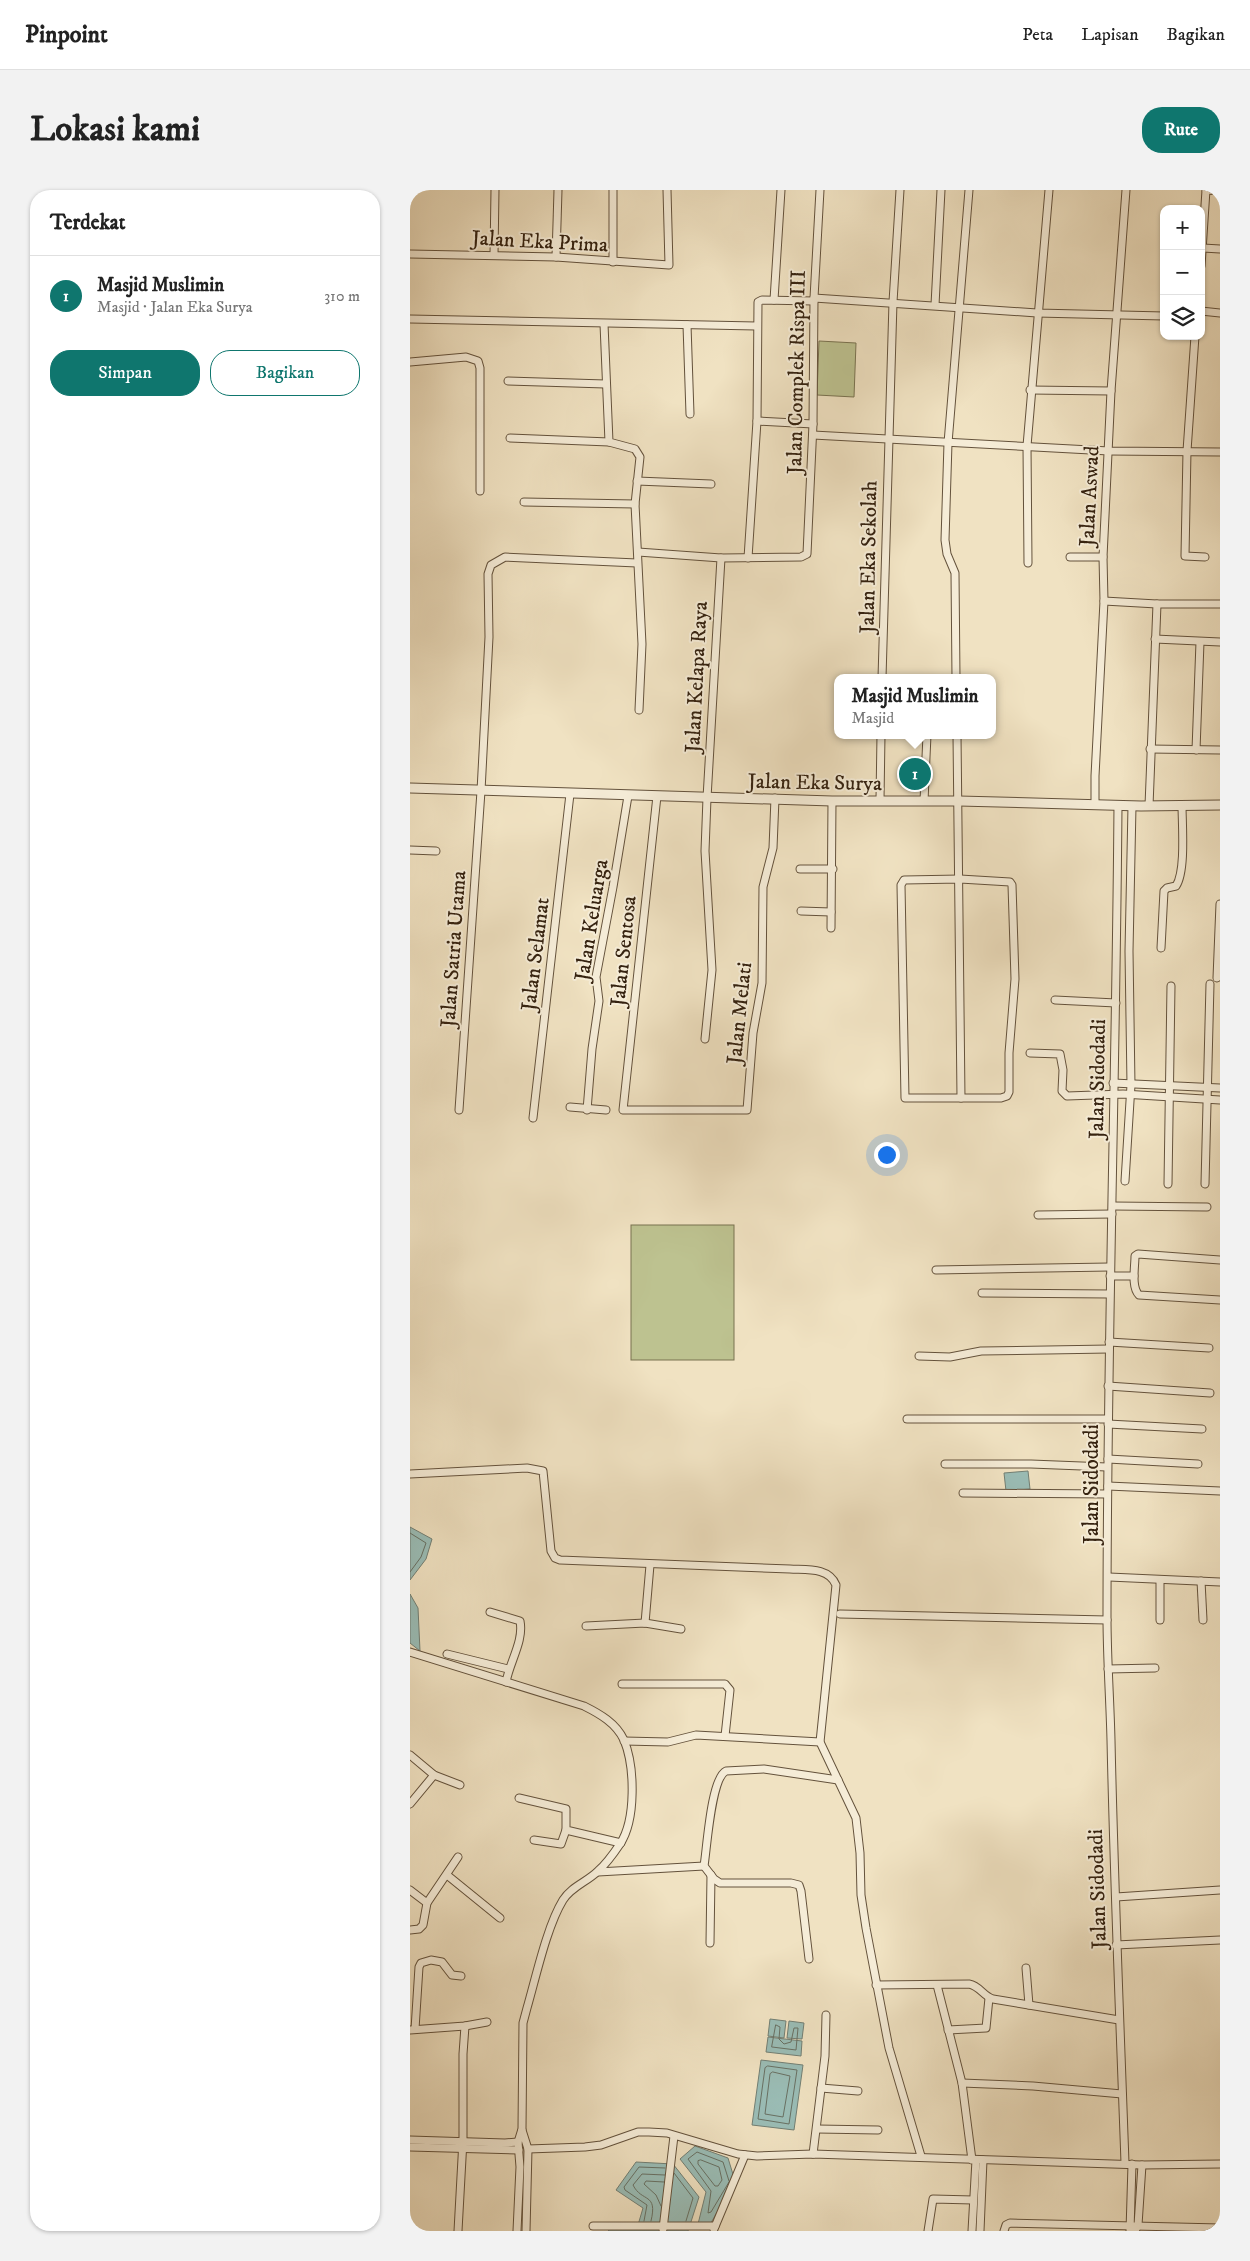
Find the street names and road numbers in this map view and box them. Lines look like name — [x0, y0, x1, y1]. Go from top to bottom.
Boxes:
street label: Jalan Eka Prima — [469, 225, 609, 259]
street label: Jalan Complek Rispa III — [782, 270, 812, 476]
street label: Jalan Aswad — [1074, 445, 1106, 549]
street label: Jalan Eka Sekolah — [855, 481, 883, 636]
street label: Jalan Kelapa Raya — [680, 601, 714, 755]
street label: Jalan Eka Surya — [746, 769, 882, 797]
street label: Jalan Keluarga — [569, 857, 614, 985]
street label: Jalan Satria Utama — [435, 870, 472, 1030]
street label: Jalan Sentosa — [605, 894, 643, 1010]
street label: Jalan Selamat — [516, 896, 556, 1014]
street label: Jalan Melati — [721, 961, 758, 1067]
street label: Jalan Sidodadi — [1084, 1019, 1112, 1141]
street label: Jalan Sidodadi — [1079, 1424, 1105, 1546]
street label: Jalan Sidodadi — [1083, 1829, 1113, 1951]

